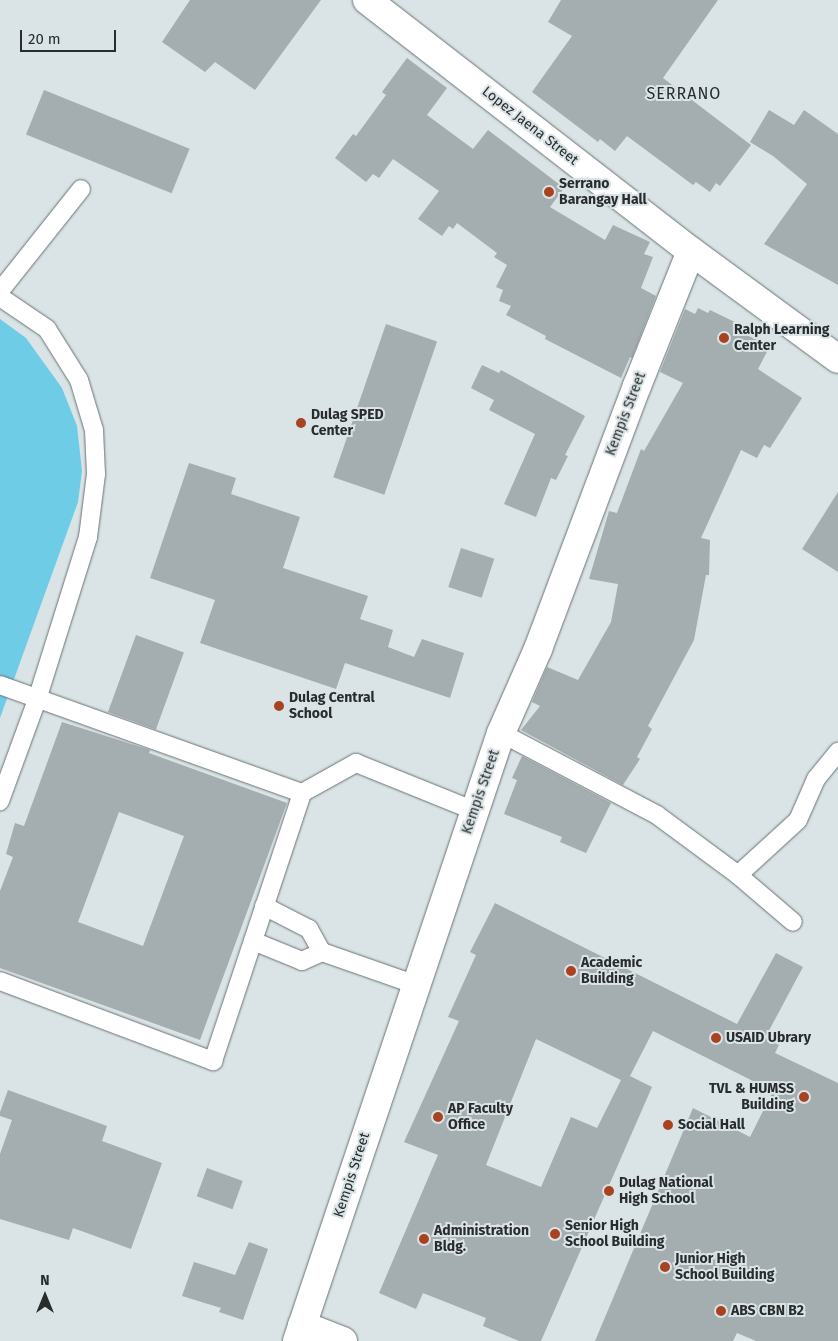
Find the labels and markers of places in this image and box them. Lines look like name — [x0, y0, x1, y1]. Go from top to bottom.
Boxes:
place label: Serrano Barangay Hall — [559, 176, 647, 208]
marker: Serrano Barangay Hall — [543, 186, 555, 198]
place label: Ralph Learning Center — [734, 322, 829, 354]
marker: Ralph Learning Center — [718, 332, 730, 344]
place label: Dulag SPED Center — [311, 407, 384, 440]
marker: Dulag SPED Center — [295, 417, 307, 429]
place label: Dulag Central School — [289, 690, 375, 722]
marker: Dulag Central School — [273, 700, 285, 712]
place label: Academic Building — [581, 955, 642, 988]
marker: Academic Building — [565, 965, 577, 977]
place label: USAID Ubrary — [726, 1030, 811, 1046]
marker: USAID Ubrary — [710, 1032, 722, 1044]
place label: TVL & HUMSS Building — [709, 1081, 794, 1114]
marker: TVL & HUMSS Building — [798, 1091, 810, 1103]
place label: AP Faculty Office — [448, 1101, 513, 1134]
marker: AP Faculty Office — [432, 1111, 444, 1123]
place label: Social Hall — [678, 1117, 745, 1133]
marker: Social Hall — [662, 1119, 674, 1131]
place label: Dulag National High School — [619, 1175, 713, 1208]
marker: Dulag National High School — [603, 1185, 615, 1197]
place label: Senior High School Building — [565, 1218, 664, 1250]
place label: Administration Bldg. — [434, 1223, 529, 1256]
marker: Senior High School Building — [549, 1228, 561, 1240]
marker: Administration Bldg. — [418, 1233, 430, 1245]
place label: Junior High School Building — [675, 1251, 774, 1284]
marker: Junior High School Building — [659, 1261, 671, 1273]
place label: ABS CBN B2 — [731, 1303, 804, 1319]
marker: ABS CBN B2 — [715, 1305, 727, 1317]

